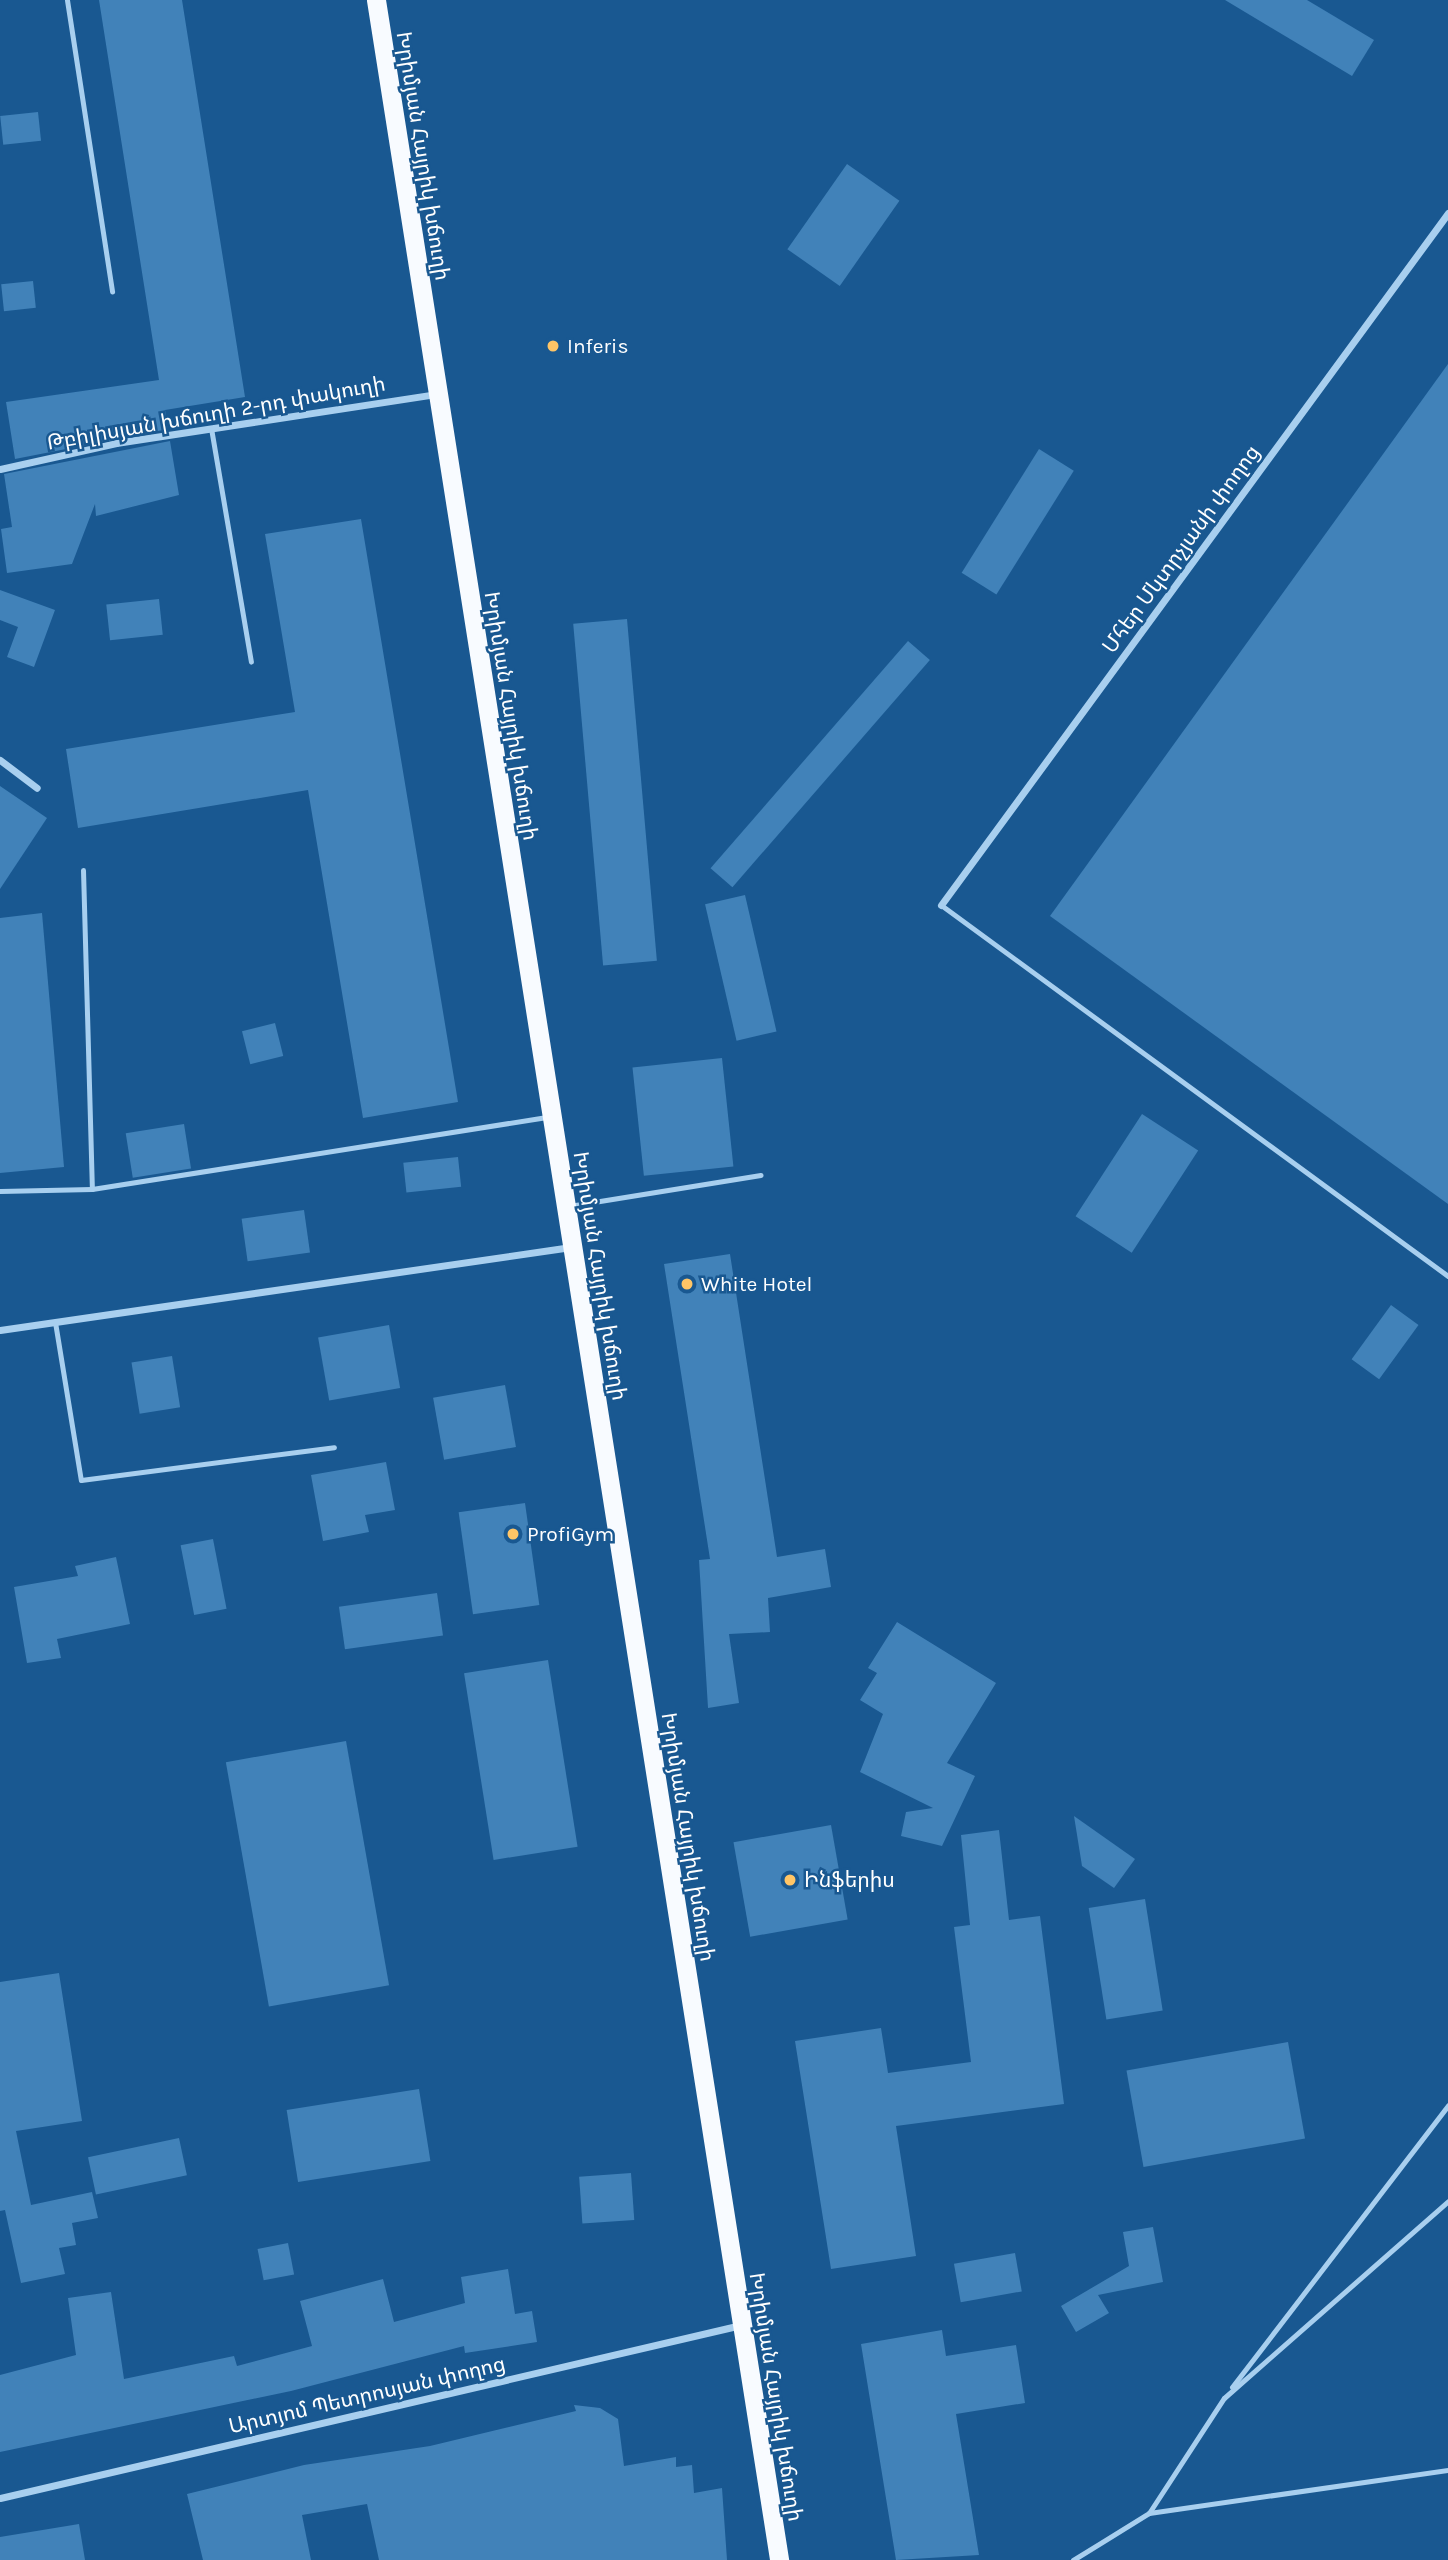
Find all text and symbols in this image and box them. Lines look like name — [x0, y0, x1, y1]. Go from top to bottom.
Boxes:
street label: Խրիմյան Հայրիկ խճուղի — [391, 30, 455, 282]
place label: Inferis — [567, 333, 628, 359]
marker: Inferis — [545, 338, 561, 354]
street label: Թբիլիսյան խճուղի 2-րդ փակուղի — [45, 371, 387, 455]
street label: Մհեր Մկտրչյանի փողոց — [1097, 440, 1265, 658]
street label: Խրիմյան Հայրիկ խճուղի — [479, 590, 543, 842]
street label: Խրիմյան Հայրիկ խճուղի — [568, 1150, 632, 1402]
place label: White Hotel — [701, 1271, 812, 1297]
marker: White Hotel — [679, 1276, 695, 1292]
place label: ProfiGym — [527, 1521, 614, 1547]
marker: ProfiGym — [505, 1526, 521, 1542]
street label: Խրիմյան Հայրիկ խճուղի — [656, 1711, 720, 1963]
place label: Ինֆերիս — [804, 1867, 895, 1893]
marker: Ինֆերիս — [782, 1872, 798, 1888]
street label: Խրիմյան Հայրիկ խճուղի — [744, 2271, 808, 2523]
street label: Արտյոմ Պետրոսյան փողոց — [226, 2351, 508, 2439]

